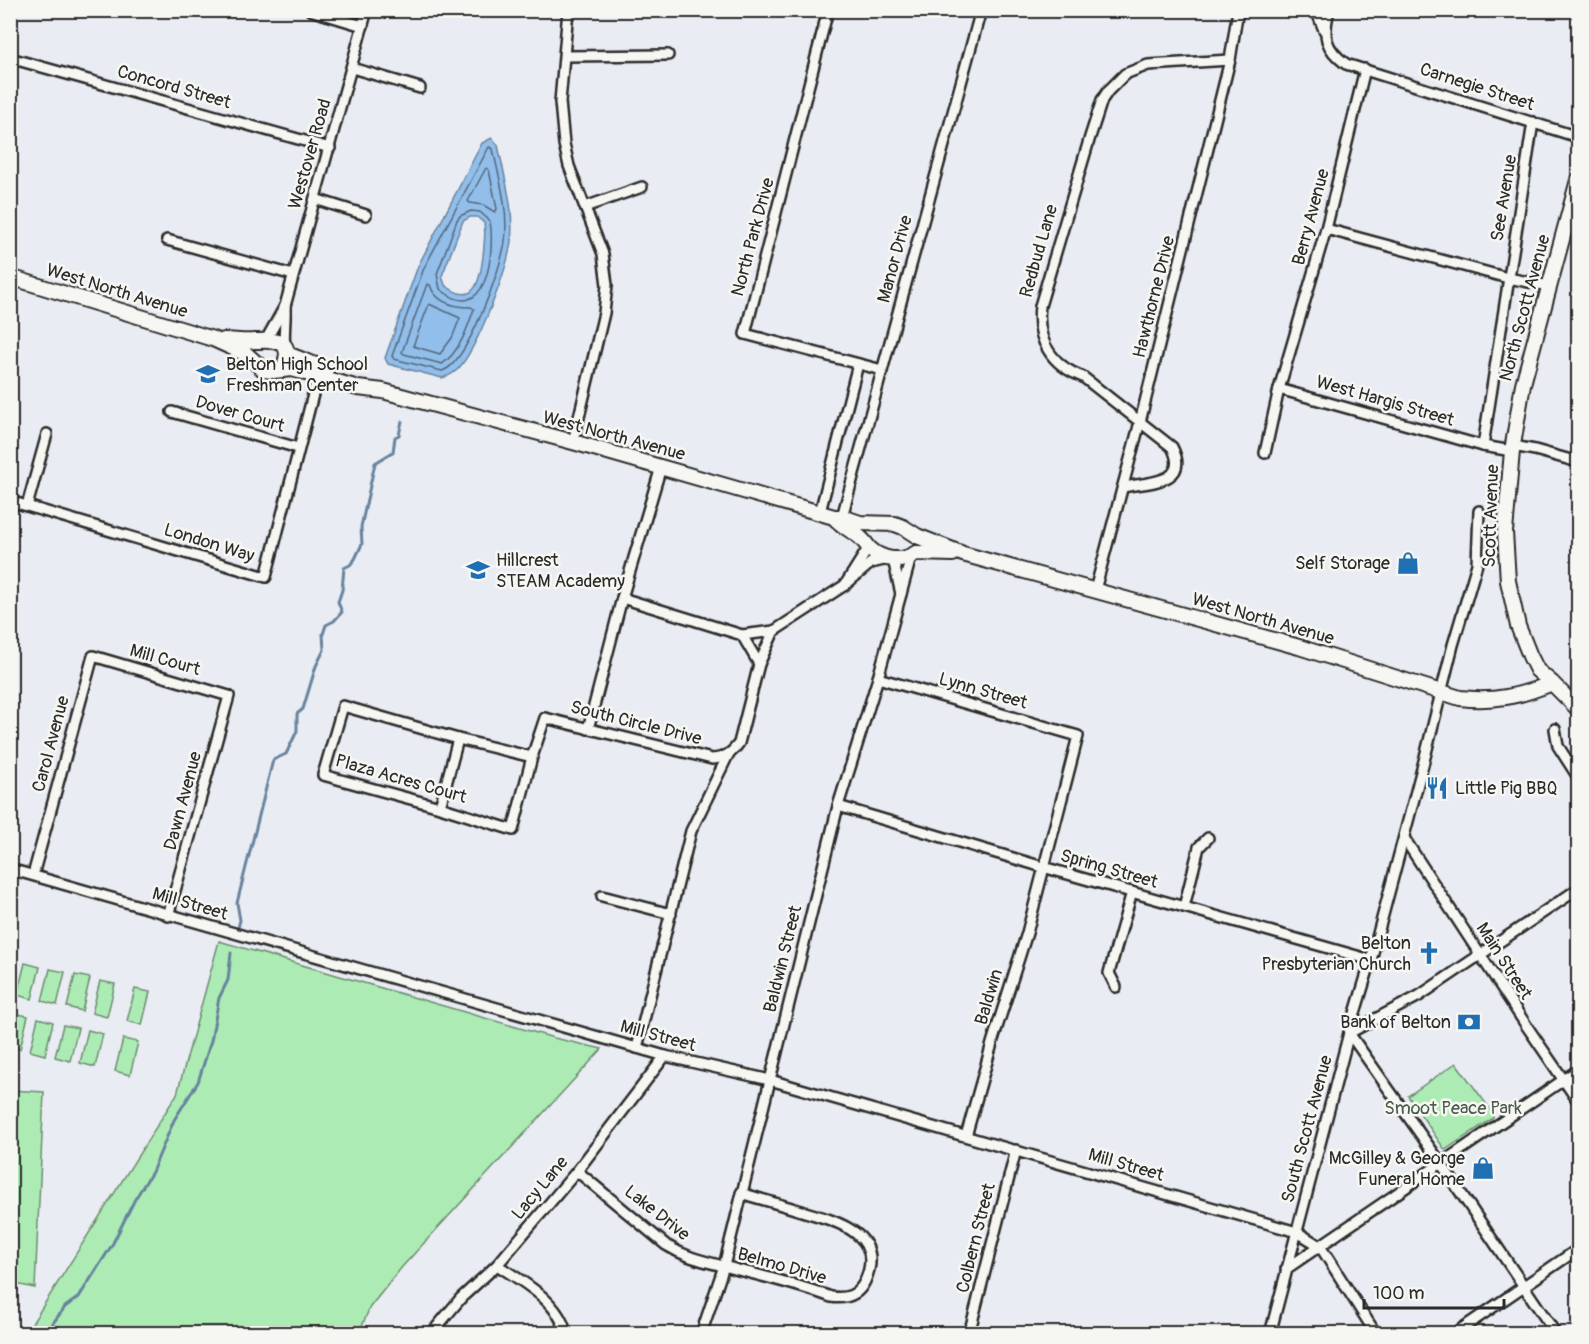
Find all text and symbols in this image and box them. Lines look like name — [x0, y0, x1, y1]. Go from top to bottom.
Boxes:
street label: Carnegie Street — [1417, 58, 1538, 117]
street label: Concord Street — [114, 60, 234, 114]
street label: Westover Road — [283, 96, 337, 212]
street label: See Avenue — [1486, 153, 1522, 243]
street label: Berry Avenue — [1287, 166, 1335, 268]
street label: North Park Drive — [726, 175, 780, 299]
street label: Redbud Lane — [1015, 202, 1063, 300]
street label: Manor Drive — [872, 213, 918, 305]
street label: North Scott Avenue — [1494, 232, 1556, 384]
street label: Hawthorne Drive — [1128, 233, 1180, 360]
street label: West North Avenue — [44, 259, 191, 323]
place label: Belton High School Freshman Center — [226, 353, 368, 397]
school or university icon: Belton High School Freshman Center — [195, 361, 221, 387]
street label: West Hargis Street — [1313, 370, 1457, 432]
street label: Dover Court — [193, 390, 288, 438]
street label: West North Avenue — [540, 406, 688, 466]
street label: Scott Avenue — [1478, 464, 1504, 568]
street label: London Way — [161, 518, 257, 568]
place label: Hillcrest STEAM Academy — [496, 549, 625, 593]
shop icon: Self Storage — [1395, 550, 1421, 576]
place label: Self Storage — [1295, 552, 1390, 575]
school or university icon: Hillcrest STEAM Academy — [465, 557, 491, 583]
street label: West North Avenue — [1189, 588, 1337, 650]
street label: Mill Court — [127, 639, 204, 681]
street label: Lynn Street — [936, 667, 1031, 715]
street label: Carol Avenue — [27, 693, 75, 795]
street label: South Circle Drive — [568, 696, 704, 750]
street label: Dawn Avenue — [159, 749, 207, 853]
street label: Plaza Acres Court — [333, 749, 470, 809]
restaurant icon: Little Pig BBQ — [1424, 775, 1450, 801]
place label: Little Pig BBQ — [1455, 777, 1557, 800]
street label: Spring Street — [1058, 844, 1161, 894]
street label: Mill Street — [150, 882, 231, 926]
street label: Baldwin Street — [759, 902, 808, 1015]
street label: Main Street — [1471, 918, 1538, 1004]
place label: Belton Presbyterian Church — [1262, 932, 1411, 976]
church icon: Belton Presbyterian Church — [1416, 940, 1442, 966]
street label: Baldwin — [970, 966, 1008, 1028]
bank icon: Bank of Belton — [1456, 1009, 1482, 1035]
place label: Bank of Belton — [1340, 1011, 1451, 1034]
street label: Mill Street — [618, 1015, 699, 1057]
street label: South Scott Avenue — [1276, 1053, 1338, 1205]
park label: Smoot Peace Park — [1384, 1097, 1522, 1120]
street label: Mill Street — [1086, 1143, 1167, 1187]
place label: McGilley & George Funeral Home — [1329, 1147, 1465, 1191]
street label: Lacy Lane — [507, 1151, 573, 1225]
shop icon: McGilley & George Funeral Home — [1470, 1155, 1496, 1181]
street label: Lake Drive — [619, 1180, 695, 1246]
street label: Colbern Street — [951, 1180, 1001, 1295]
street label: Belmo Drive — [735, 1242, 829, 1290]
scale bar — [1364, 1272, 1504, 1310]
text: 100 m — [1373, 1282, 1425, 1305]

